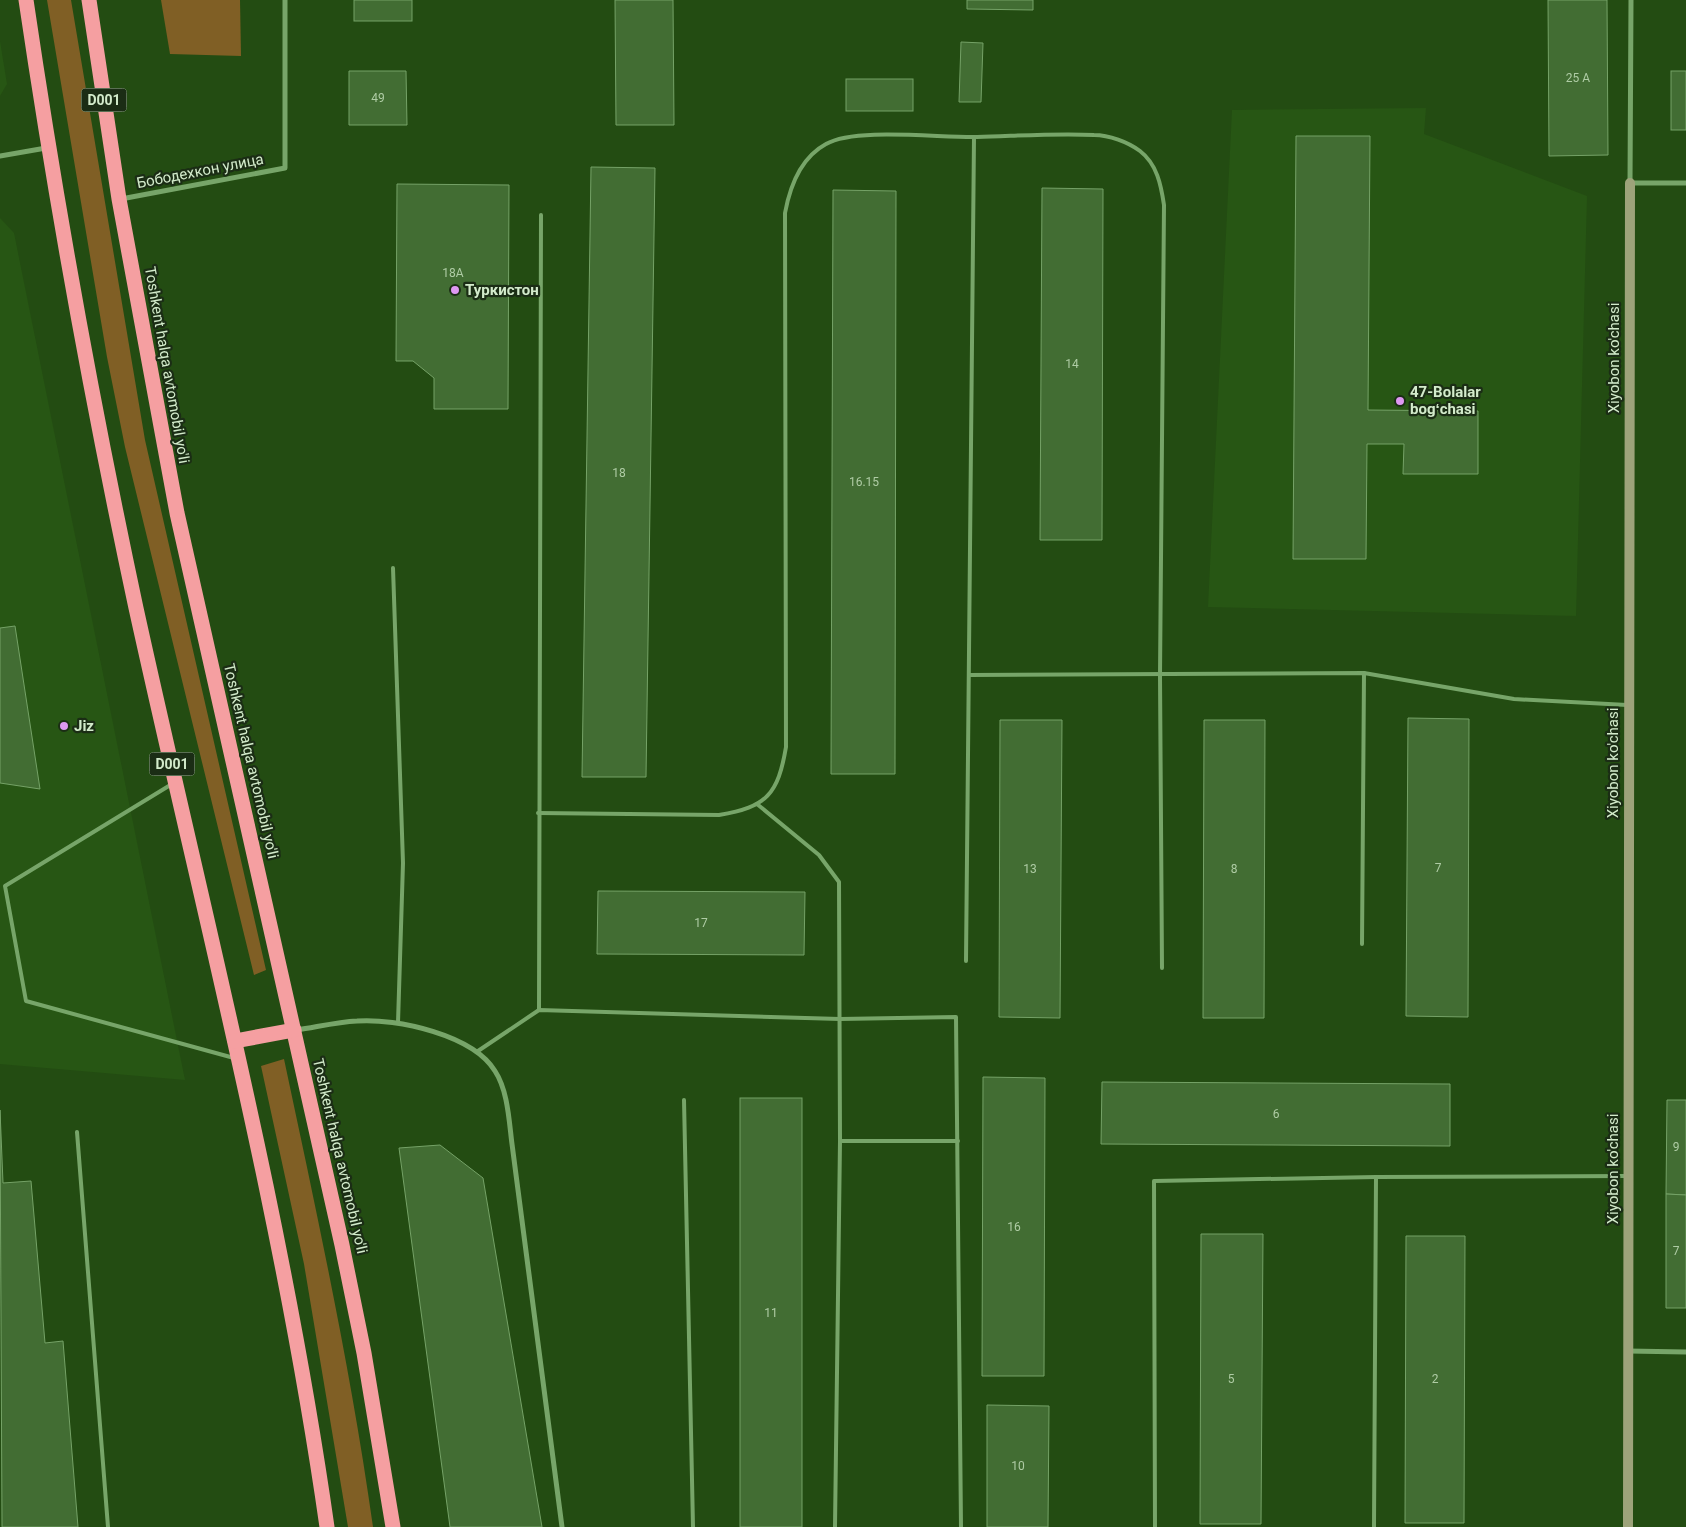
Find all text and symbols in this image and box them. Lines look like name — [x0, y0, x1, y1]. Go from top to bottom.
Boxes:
house number: 25 A — [1566, 71, 1590, 85]
road number: D001 — [82, 88, 126, 112]
house number: 49 — [371, 91, 385, 105]
street label: Бободехкон улица — [135, 150, 265, 192]
street label: Toshkent halqa avtomobil yo'li — [141, 265, 193, 465]
house number: 18A — [442, 266, 464, 280]
place label: Туркистон — [465, 281, 539, 299]
marker: Туркистон — [449, 284, 461, 296]
street label: Xiyobon ko'chasi — [1605, 303, 1623, 413]
house number: 14 — [1065, 357, 1079, 371]
place label: 47-Bolalar bogʻchasi — [1410, 383, 1481, 418]
marker: 47-Bolalar bogʻchasi — [1394, 395, 1406, 407]
house number: 18 — [612, 466, 626, 480]
house number: 16.15 — [849, 475, 879, 489]
street label: Toshkent halqa avtomobil yo'li — [220, 662, 282, 860]
street label: Xiyobon ko'chasi — [1604, 708, 1622, 818]
place label: Jiz — [74, 717, 94, 735]
marker: Jiz — [58, 720, 70, 732]
road number: D001 — [150, 752, 194, 776]
house number: 7 — [1435, 861, 1442, 875]
house number: 13 — [1023, 862, 1037, 876]
house number: 8 — [1231, 862, 1238, 876]
house number: 17 — [694, 916, 708, 930]
street label: Toshkent halqa avtomobil yo'li — [309, 1057, 371, 1255]
house number: 6 — [1273, 1107, 1280, 1121]
street label: Xiyobon ko'chasi — [1604, 1114, 1622, 1224]
house number: 9 — [1673, 1140, 1679, 1154]
house number: 16 — [1007, 1220, 1021, 1234]
house number: 7 — [1673, 1244, 1680, 1258]
house number: 11 — [764, 1306, 778, 1320]
house number: 5 — [1228, 1372, 1235, 1386]
house number: 2 — [1432, 1372, 1439, 1386]
house number: 10 — [1011, 1459, 1025, 1473]

